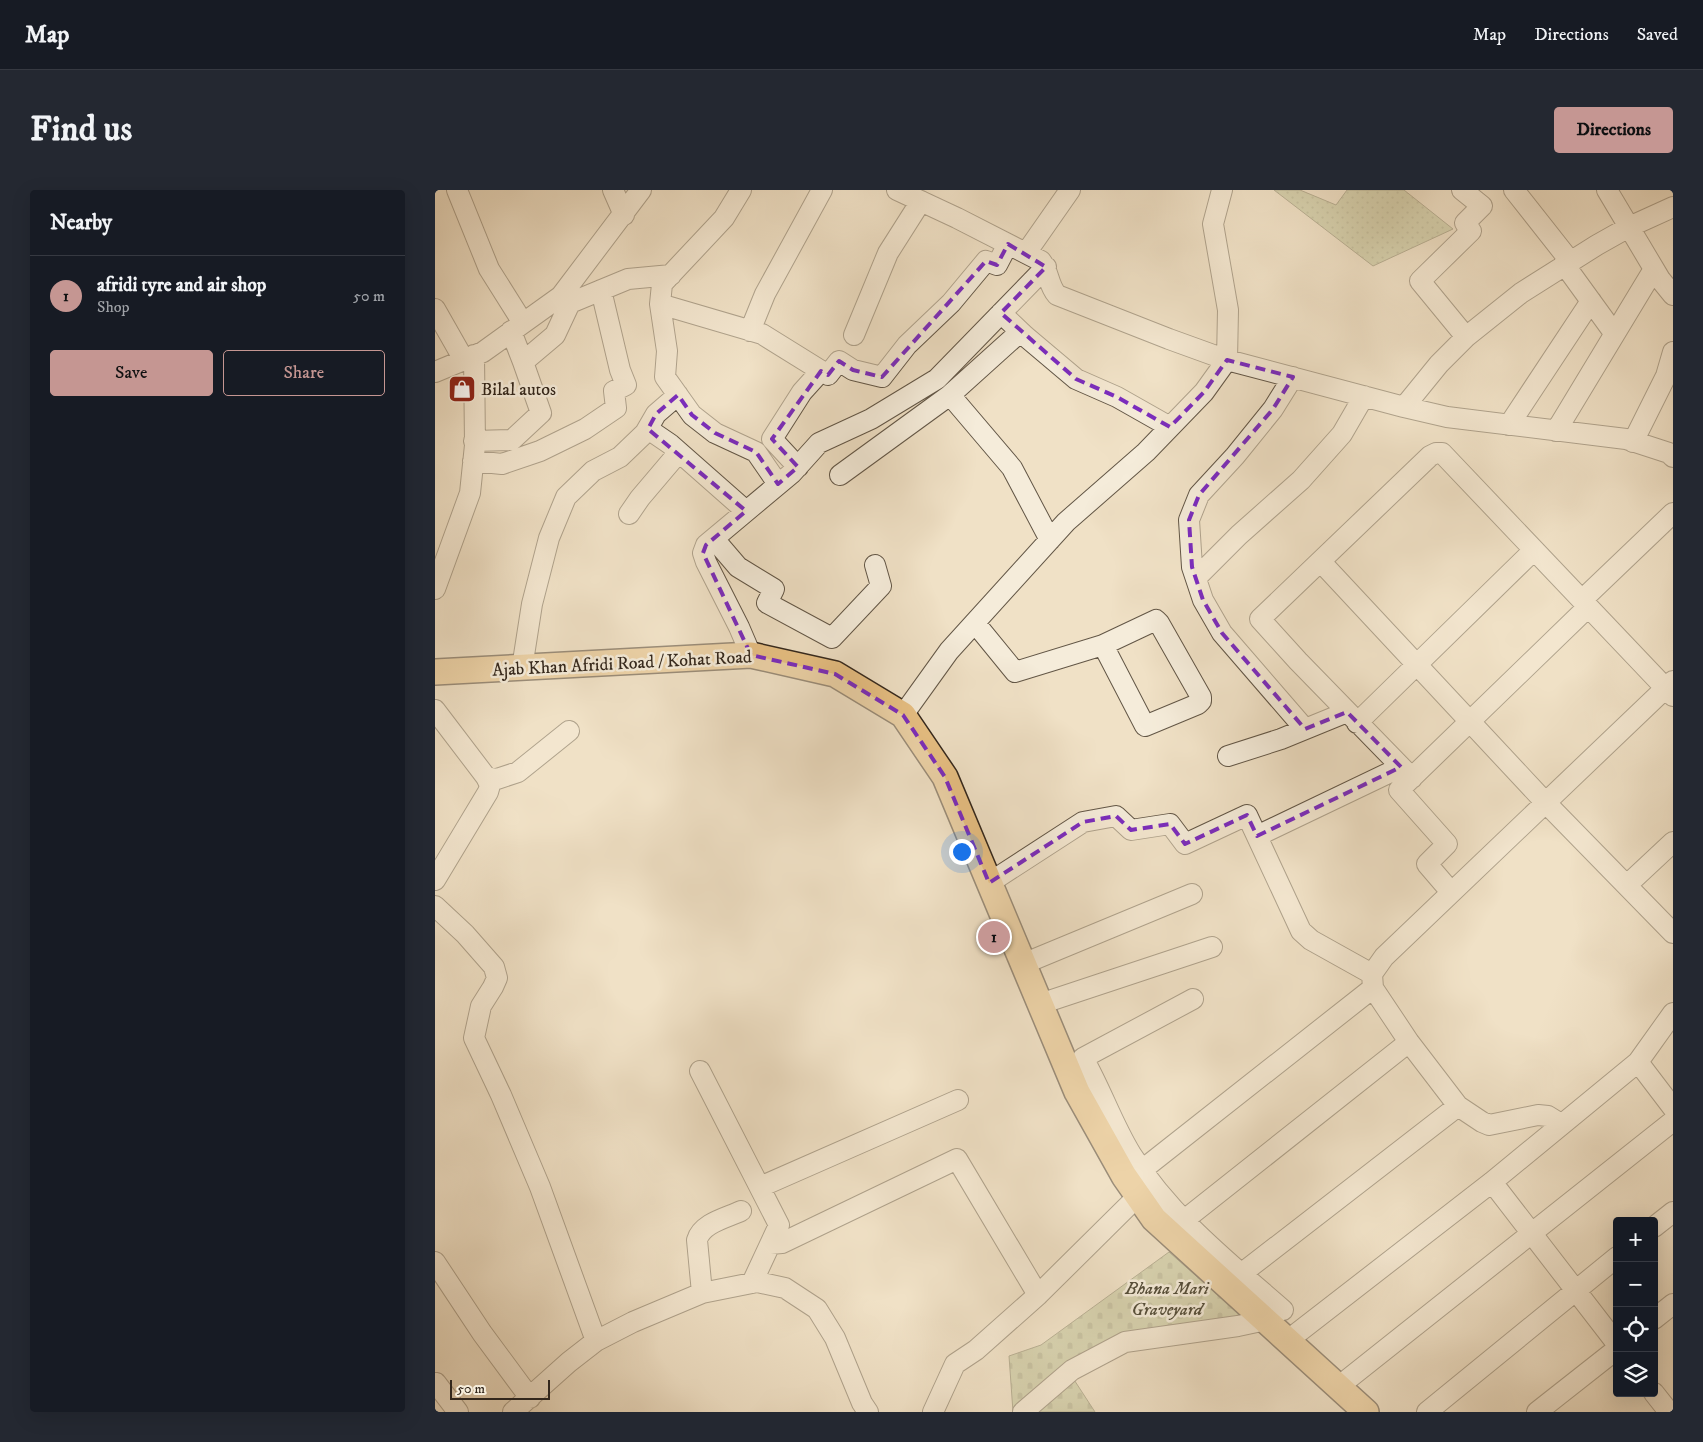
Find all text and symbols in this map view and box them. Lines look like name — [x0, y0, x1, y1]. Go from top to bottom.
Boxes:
text: Map — [25, 20, 69, 50]
text: Map — [1473, 24, 1506, 46]
text: Directions — [1534, 24, 1609, 46]
text: Saved — [1637, 24, 1678, 46]
button: Directions — [1554, 107, 1673, 153]
text: Find us — [30, 108, 132, 152]
text: Nearby — [50, 210, 112, 236]
text: afridi tyre and air shop — [97, 274, 266, 297]
text: 1 — [63, 286, 69, 306]
text: 50 m — [353, 286, 385, 306]
text: Shop — [97, 297, 130, 317]
button: Save — [50, 350, 213, 396]
button: Share — [223, 350, 385, 396]
shop icon: Bilal autos — [447, 374, 477, 404]
place label: Bilal autos — [481, 379, 556, 401]
street label: Ajab Khan Afridi Road / Kohat Road — [492, 646, 752, 682]
your location — [949, 839, 975, 865]
pin: 1 — [978, 918, 1010, 956]
map controls — [1613, 1217, 1658, 1397]
button: + — [1613, 1217, 1658, 1262]
button: − — [1613, 1262, 1658, 1307]
park label: Bhana Mari Graveyard — [1124, 1278, 1210, 1321]
button: locate — [1613, 1307, 1658, 1352]
button: layers — [1613, 1352, 1658, 1397]
scale bar — [450, 1377, 550, 1400]
text: 50 m — [457, 1380, 485, 1398]

